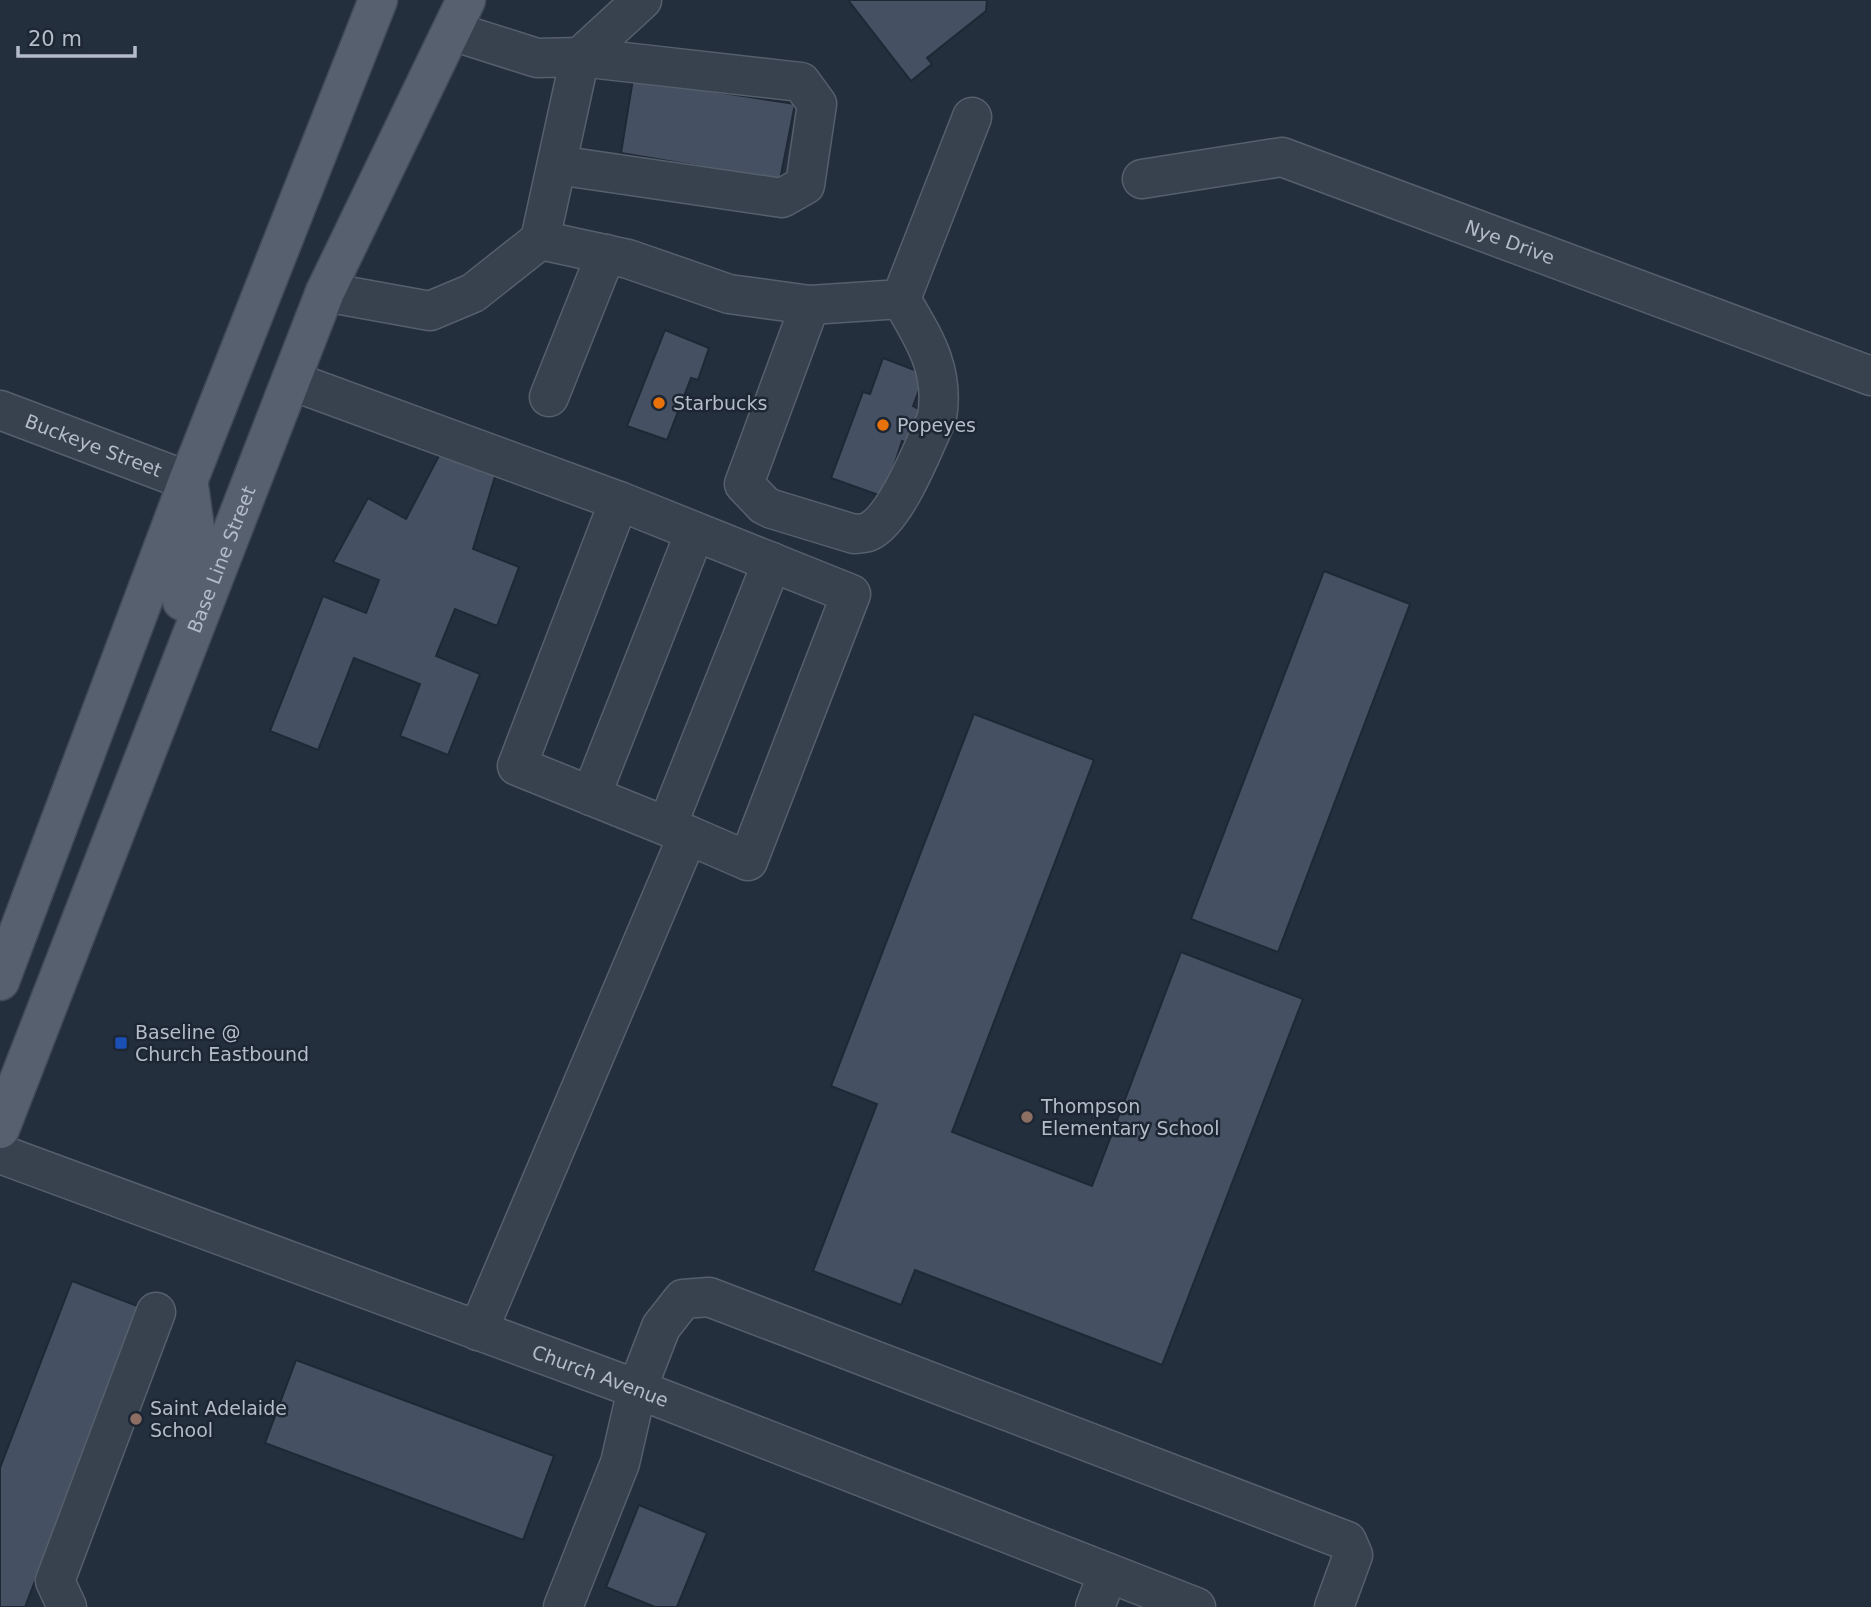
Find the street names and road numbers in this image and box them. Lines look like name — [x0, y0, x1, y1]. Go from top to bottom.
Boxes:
street label: Nye Drive — [1462, 215, 1558, 268]
street label: Buckeye Street — [22, 410, 165, 481]
street label: Base Line Street — [183, 483, 260, 636]
street label: Church Avenue — [529, 1340, 672, 1411]

